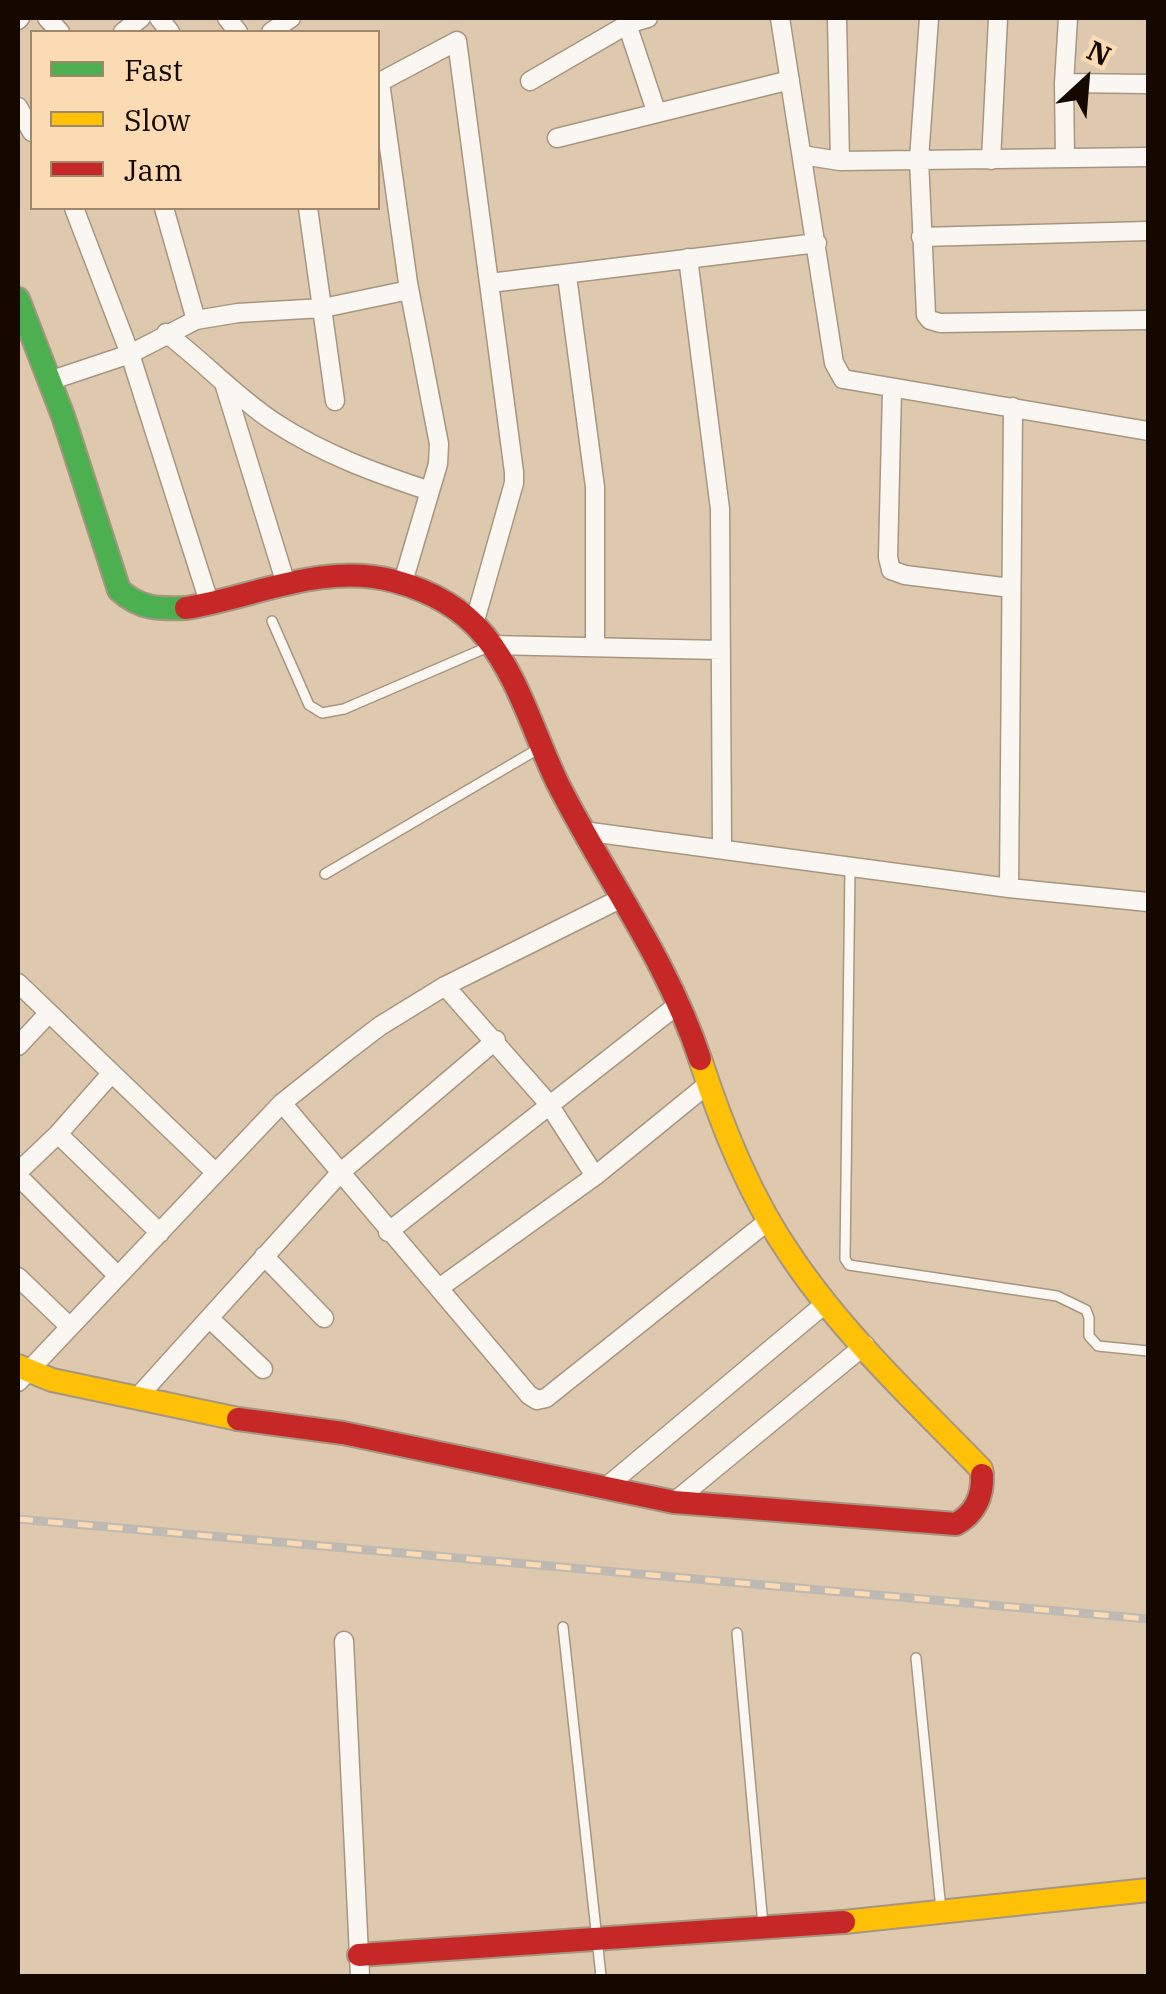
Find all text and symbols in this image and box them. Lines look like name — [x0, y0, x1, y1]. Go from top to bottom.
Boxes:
legend — [30, 30, 380, 210]
north arrow — [1036, 30, 1136, 130]
text: N — [1081, 31, 1117, 74]
text: Fast — [124, 50, 183, 89]
text: Slow — [124, 100, 191, 139]
text: Jam — [124, 150, 183, 189]

